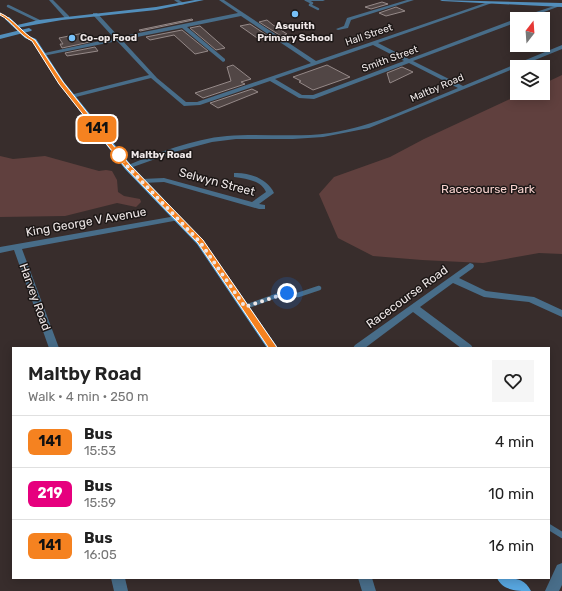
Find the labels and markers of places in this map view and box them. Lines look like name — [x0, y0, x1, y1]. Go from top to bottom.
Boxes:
marker: Asquith Primary School — [290, 9, 300, 19]
place label: Asquith Primary School — [257, 20, 333, 44]
place label: Co-op Food — [80, 32, 137, 44]
marker: Co-op Food — [67, 33, 77, 43]
marker: Maltby Road — [110, 146, 128, 164]
place label: Maltby Road — [131, 149, 192, 161]

